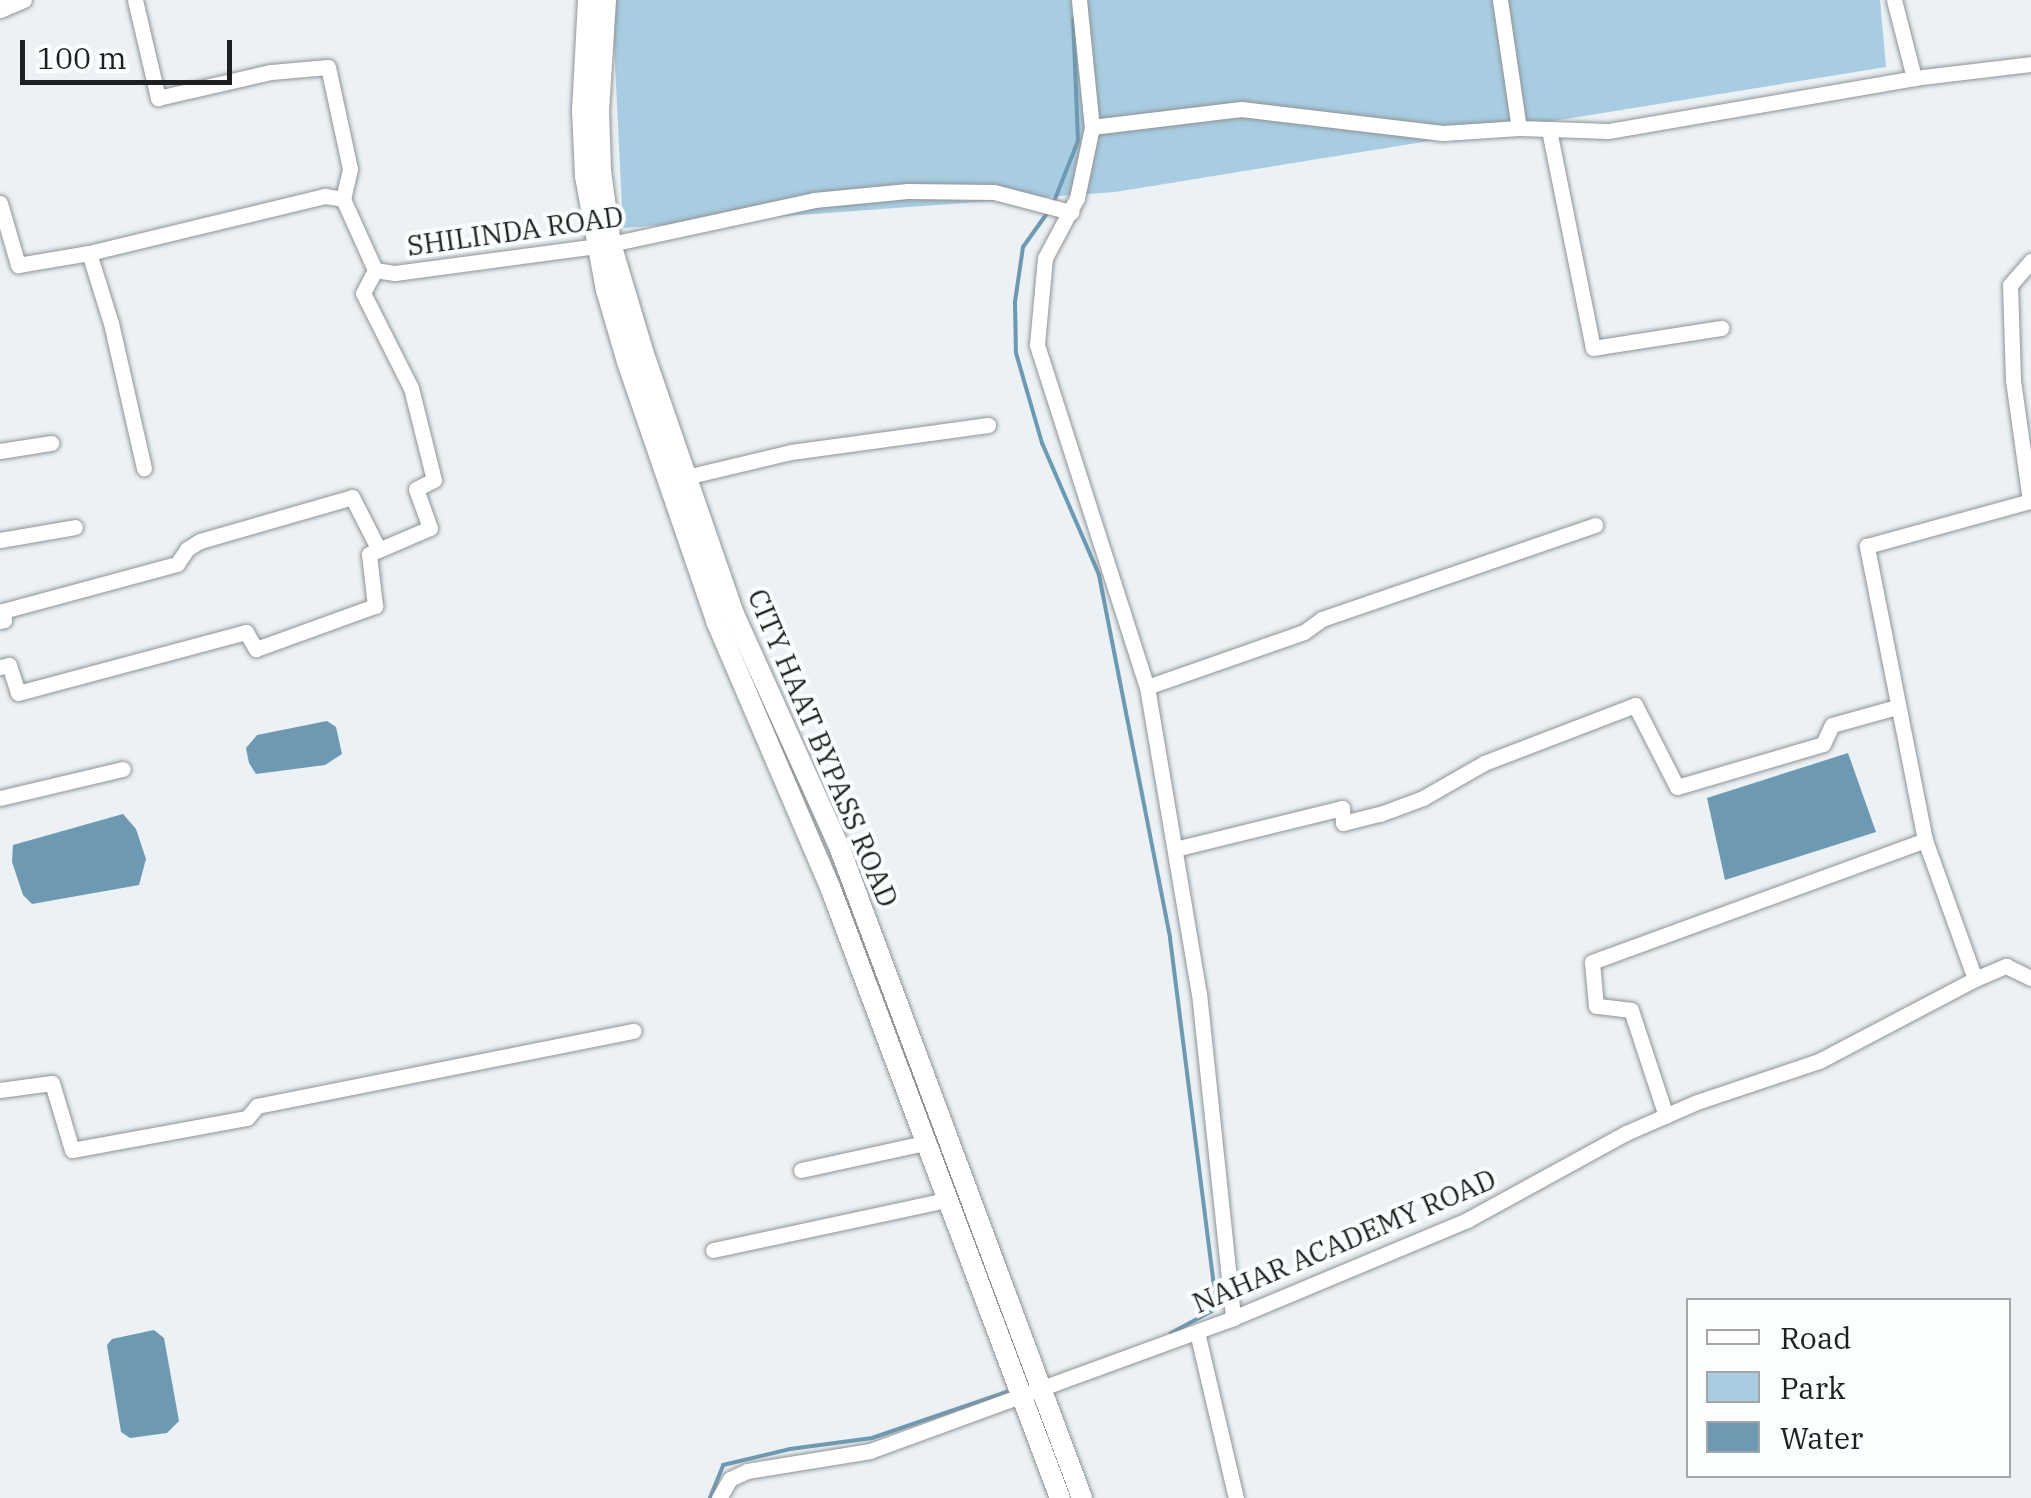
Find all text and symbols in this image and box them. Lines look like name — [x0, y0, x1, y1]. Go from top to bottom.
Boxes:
scale bar — [25, 20, 238, 82]
text: 100 m — [37, 38, 127, 77]
street label: SHILINDA ROAD — [405, 199, 625, 263]
street label: CITY HAAT BYPASS ROAD — [741, 584, 905, 912]
street label: NAHAR ACADEMY ROAD — [1187, 1162, 1501, 1320]
legend — [1686, 1298, 2011, 1478]
text: Road — [1780, 1318, 1852, 1357]
text: Park — [1780, 1368, 1846, 1407]
text: Water — [1780, 1418, 1863, 1457]

